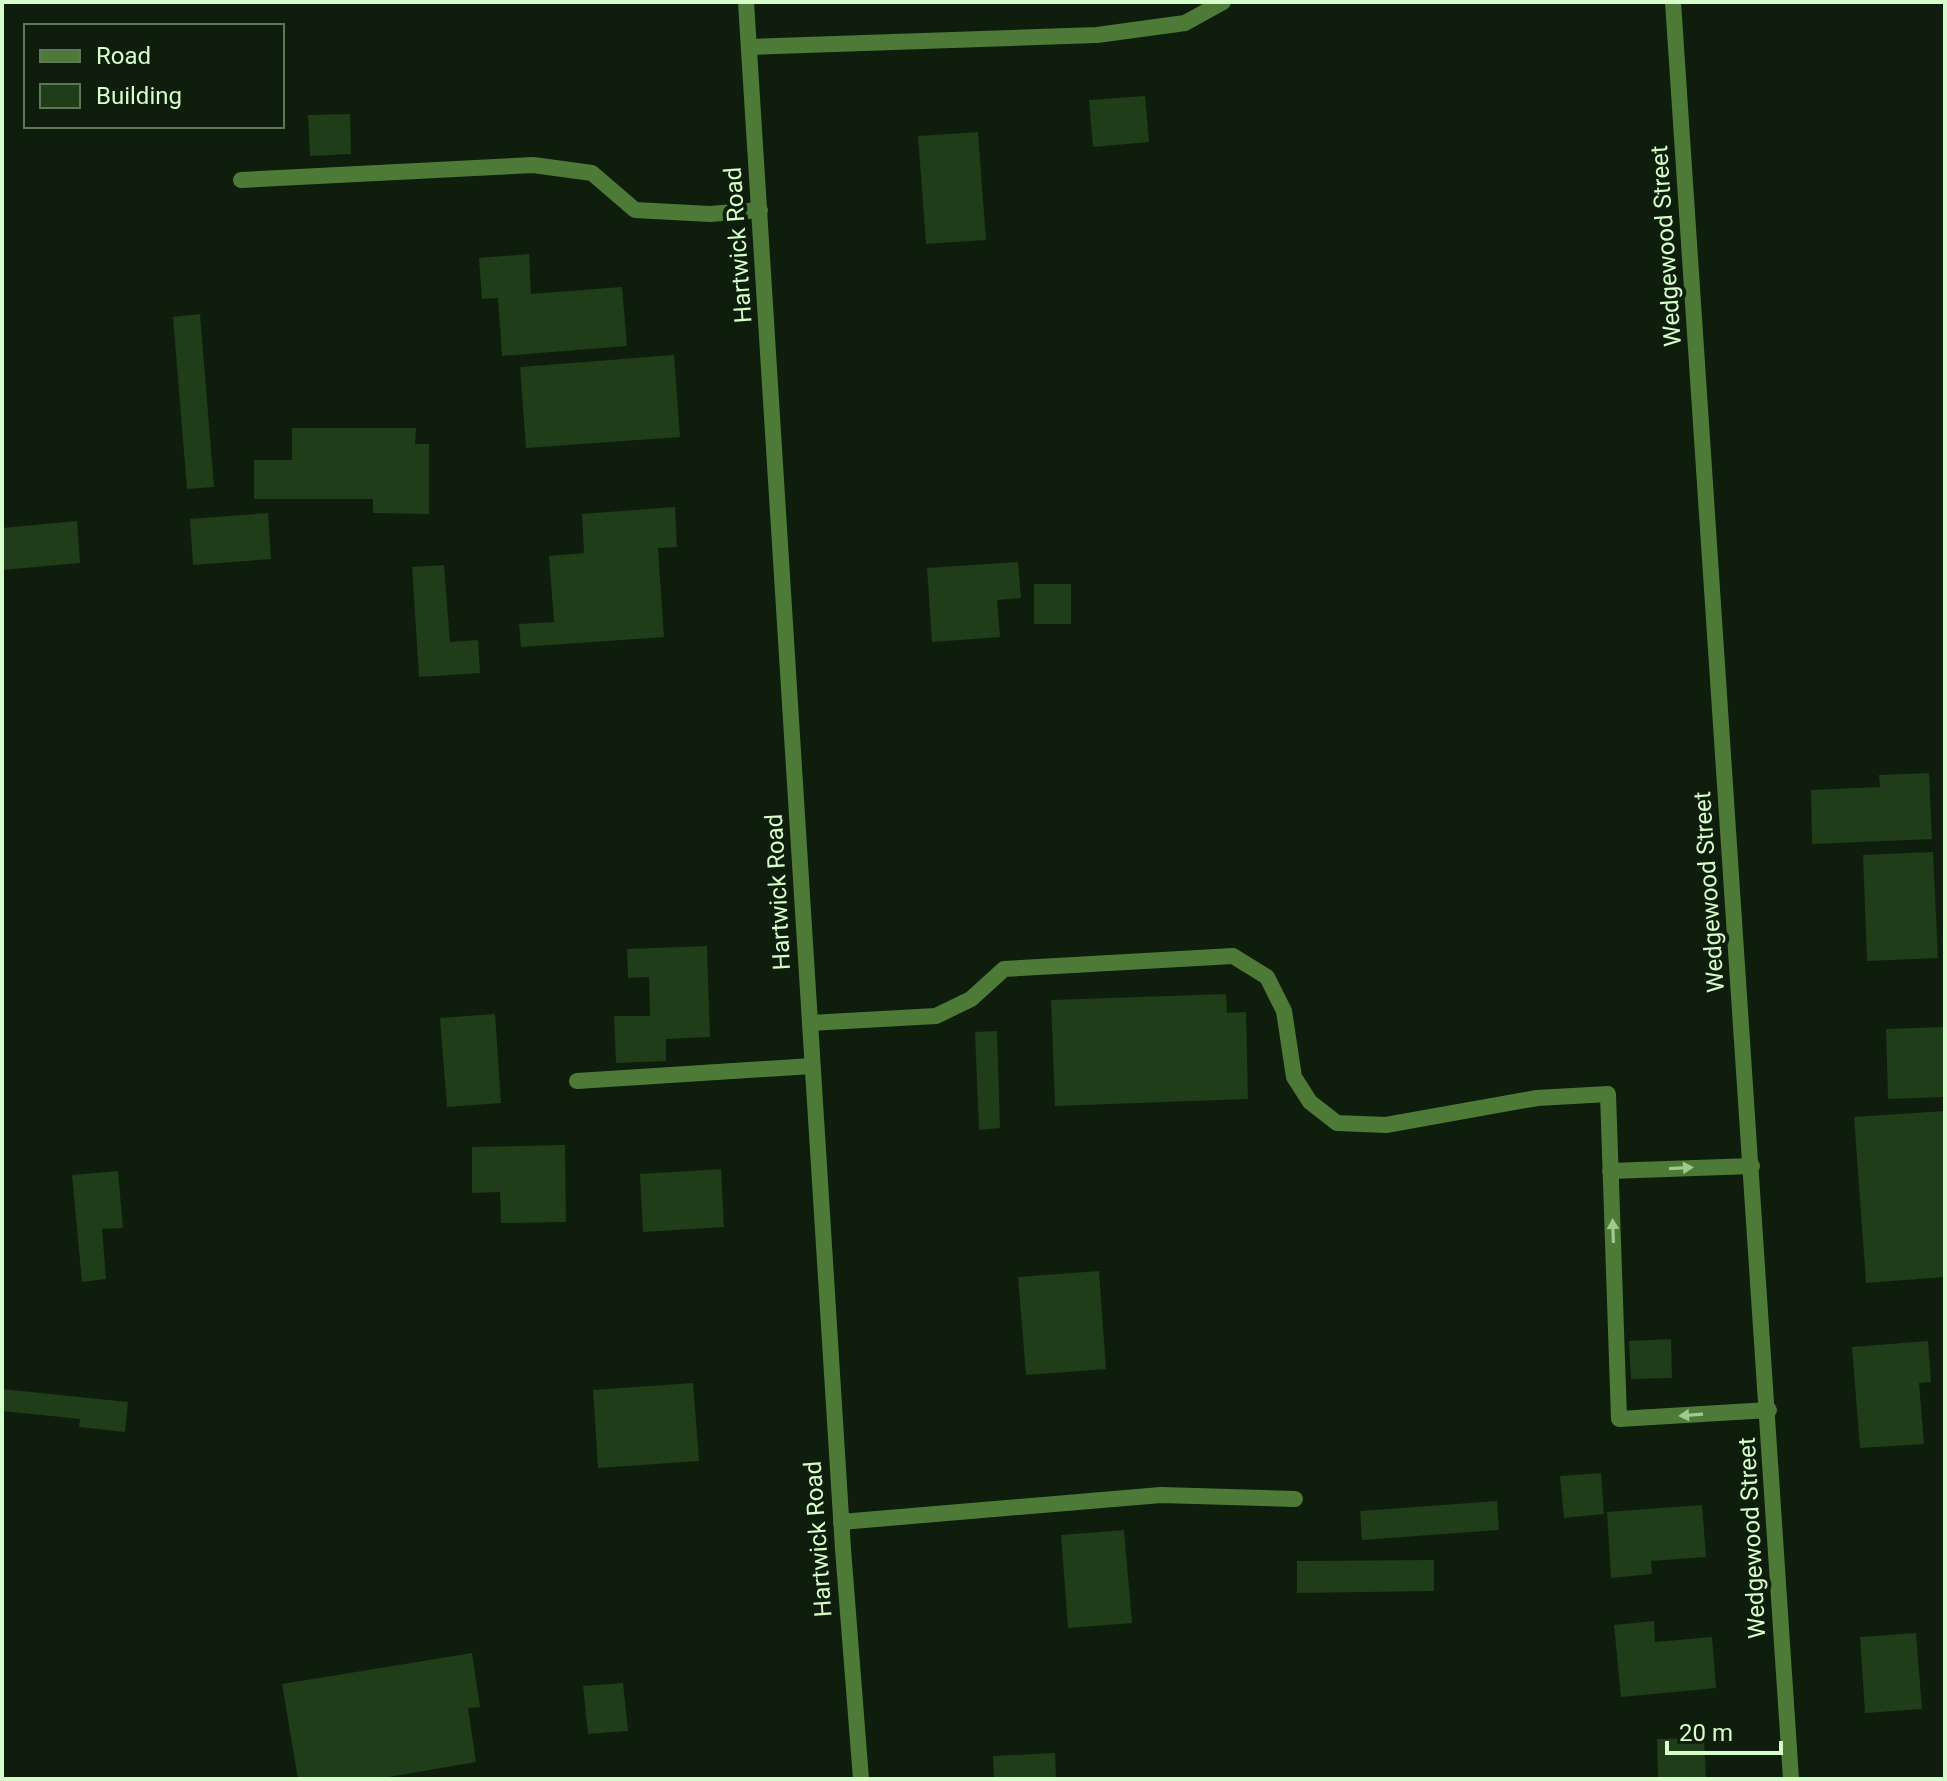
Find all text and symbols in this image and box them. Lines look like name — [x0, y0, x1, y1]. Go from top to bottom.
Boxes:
legend — [24, 24, 284, 128]
text: Road — [96, 42, 151, 70]
text: Building — [96, 82, 182, 110]
street label: Wedgewood Street — [1645, 144, 1687, 348]
street label: Hartwick Road — [719, 166, 757, 324]
street label: Wedgewood Street — [1688, 790, 1730, 994]
street label: Hartwick Road — [760, 813, 796, 971]
one-way arrow — [1669, 1161, 1694, 1174]
one-way arrow — [1606, 1218, 1619, 1243]
one-way arrow — [1678, 1409, 1703, 1422]
street label: Wedgewood Street — [1733, 1436, 1771, 1639]
street label: Hartwick Road — [799, 1460, 837, 1618]
scale bar — [1667, 1705, 1781, 1755]
text: 20 m — [1679, 1719, 1733, 1747]

